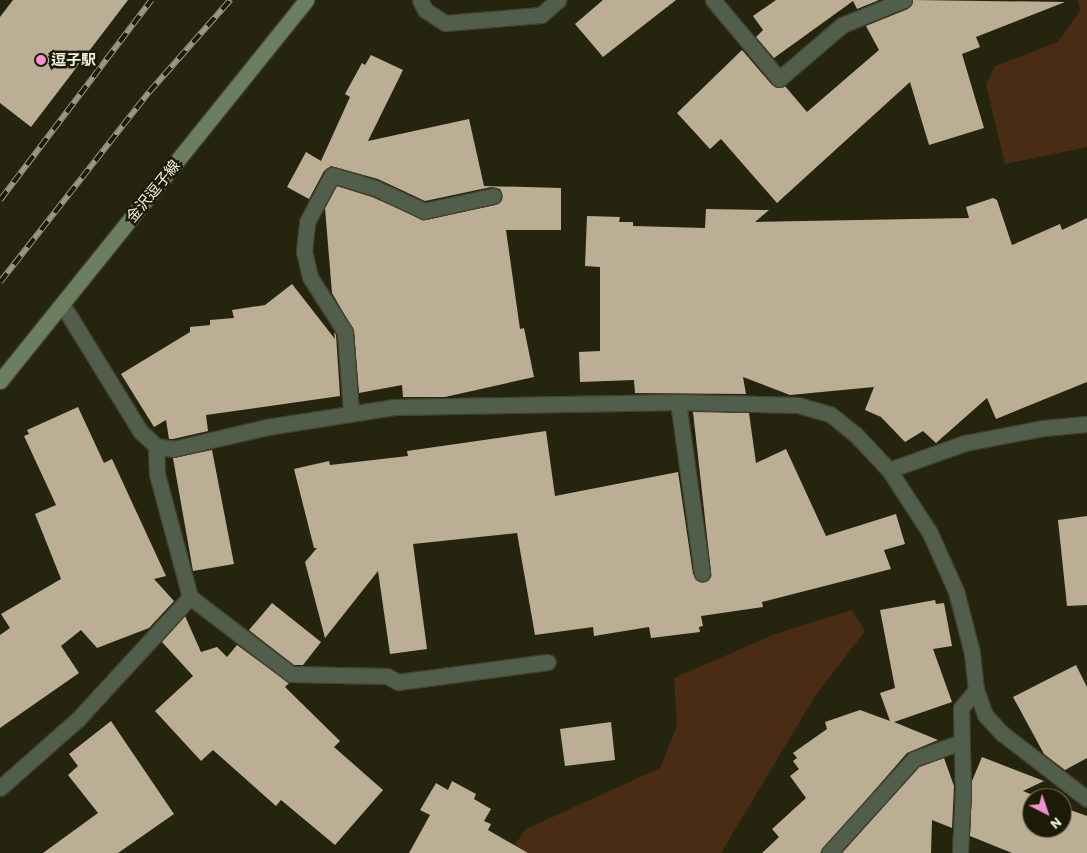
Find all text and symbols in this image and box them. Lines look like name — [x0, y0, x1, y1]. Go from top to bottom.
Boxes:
place label: 逗子駅 — [51, 51, 96, 69]
marker: 逗子駅 — [35, 54, 47, 66]
street label: 金沢逗子線 — [122, 156, 184, 226]
north arrow — [1022, 788, 1072, 838]
text: N — [1047, 814, 1066, 833]

